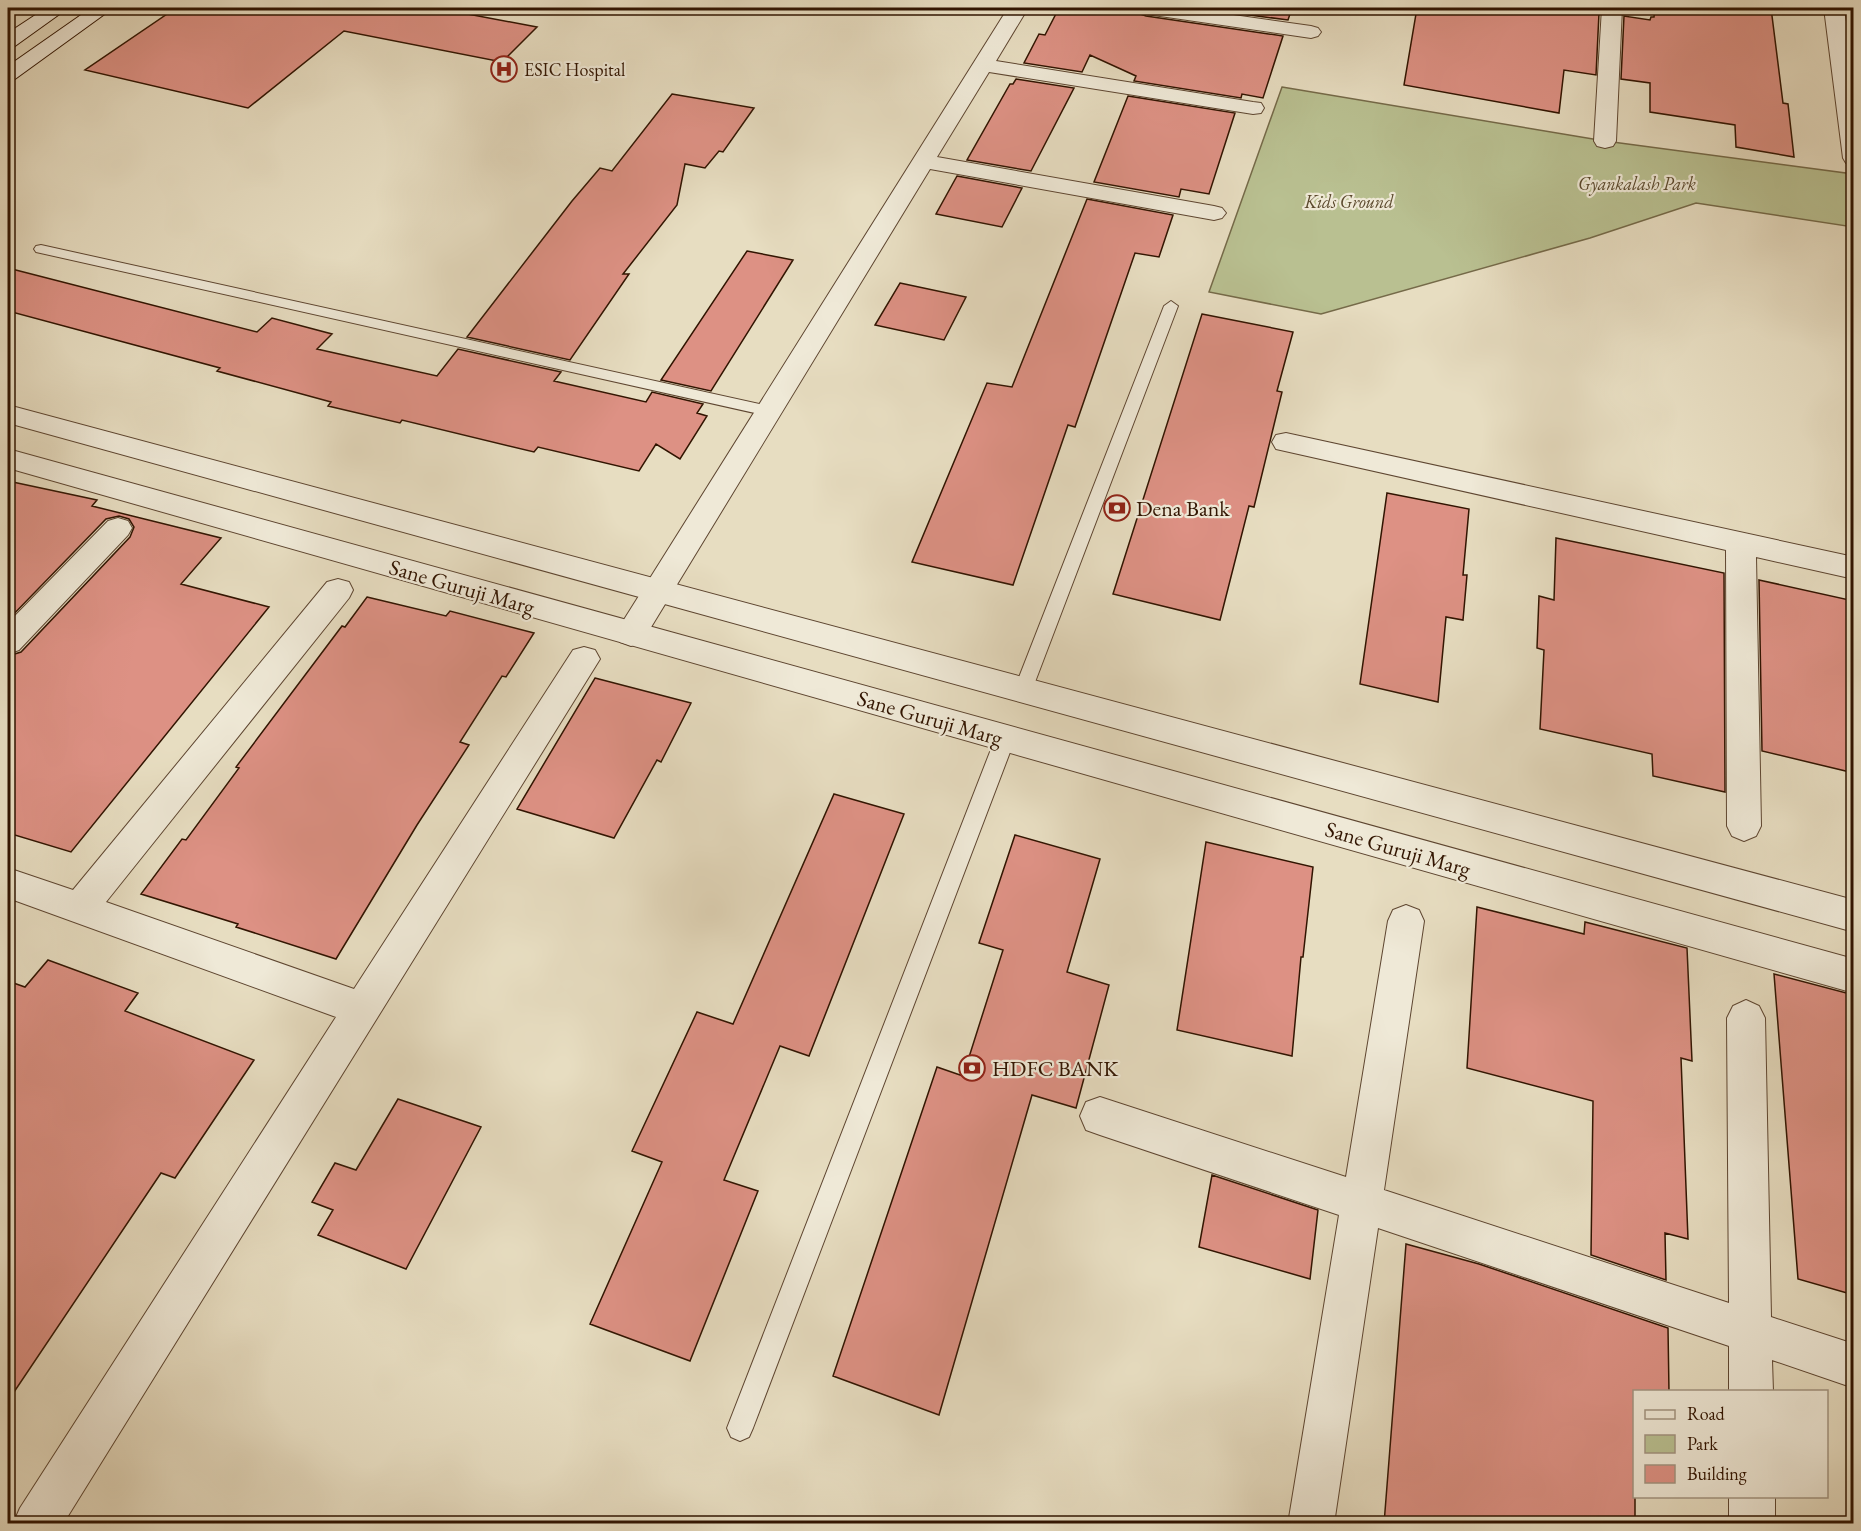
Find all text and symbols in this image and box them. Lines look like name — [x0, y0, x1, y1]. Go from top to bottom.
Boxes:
hospital icon: ESIC Hospital — [489, 54, 519, 84]
place label: ESIC Hospital — [524, 58, 625, 81]
park label: Gyankalash Park — [1578, 172, 1696, 196]
park label: Kids Ground — [1303, 190, 1394, 213]
bank icon: Dena Bank — [1102, 493, 1132, 523]
place label: Dena Bank — [1136, 494, 1230, 523]
street label: Sane Guruji Marg — [386, 552, 539, 622]
street label: Sane Guruji Marg — [854, 683, 1007, 753]
street label: Sane Guruji Marg — [1322, 814, 1475, 884]
bank icon: HDFC BANK — [957, 1053, 987, 1083]
place label: HDFC BANK — [992, 1054, 1119, 1083]
legend — [1633, 1390, 1828, 1498]
text: Road — [1687, 1402, 1726, 1425]
text: Park — [1687, 1432, 1718, 1455]
text: Building — [1687, 1462, 1747, 1485]

